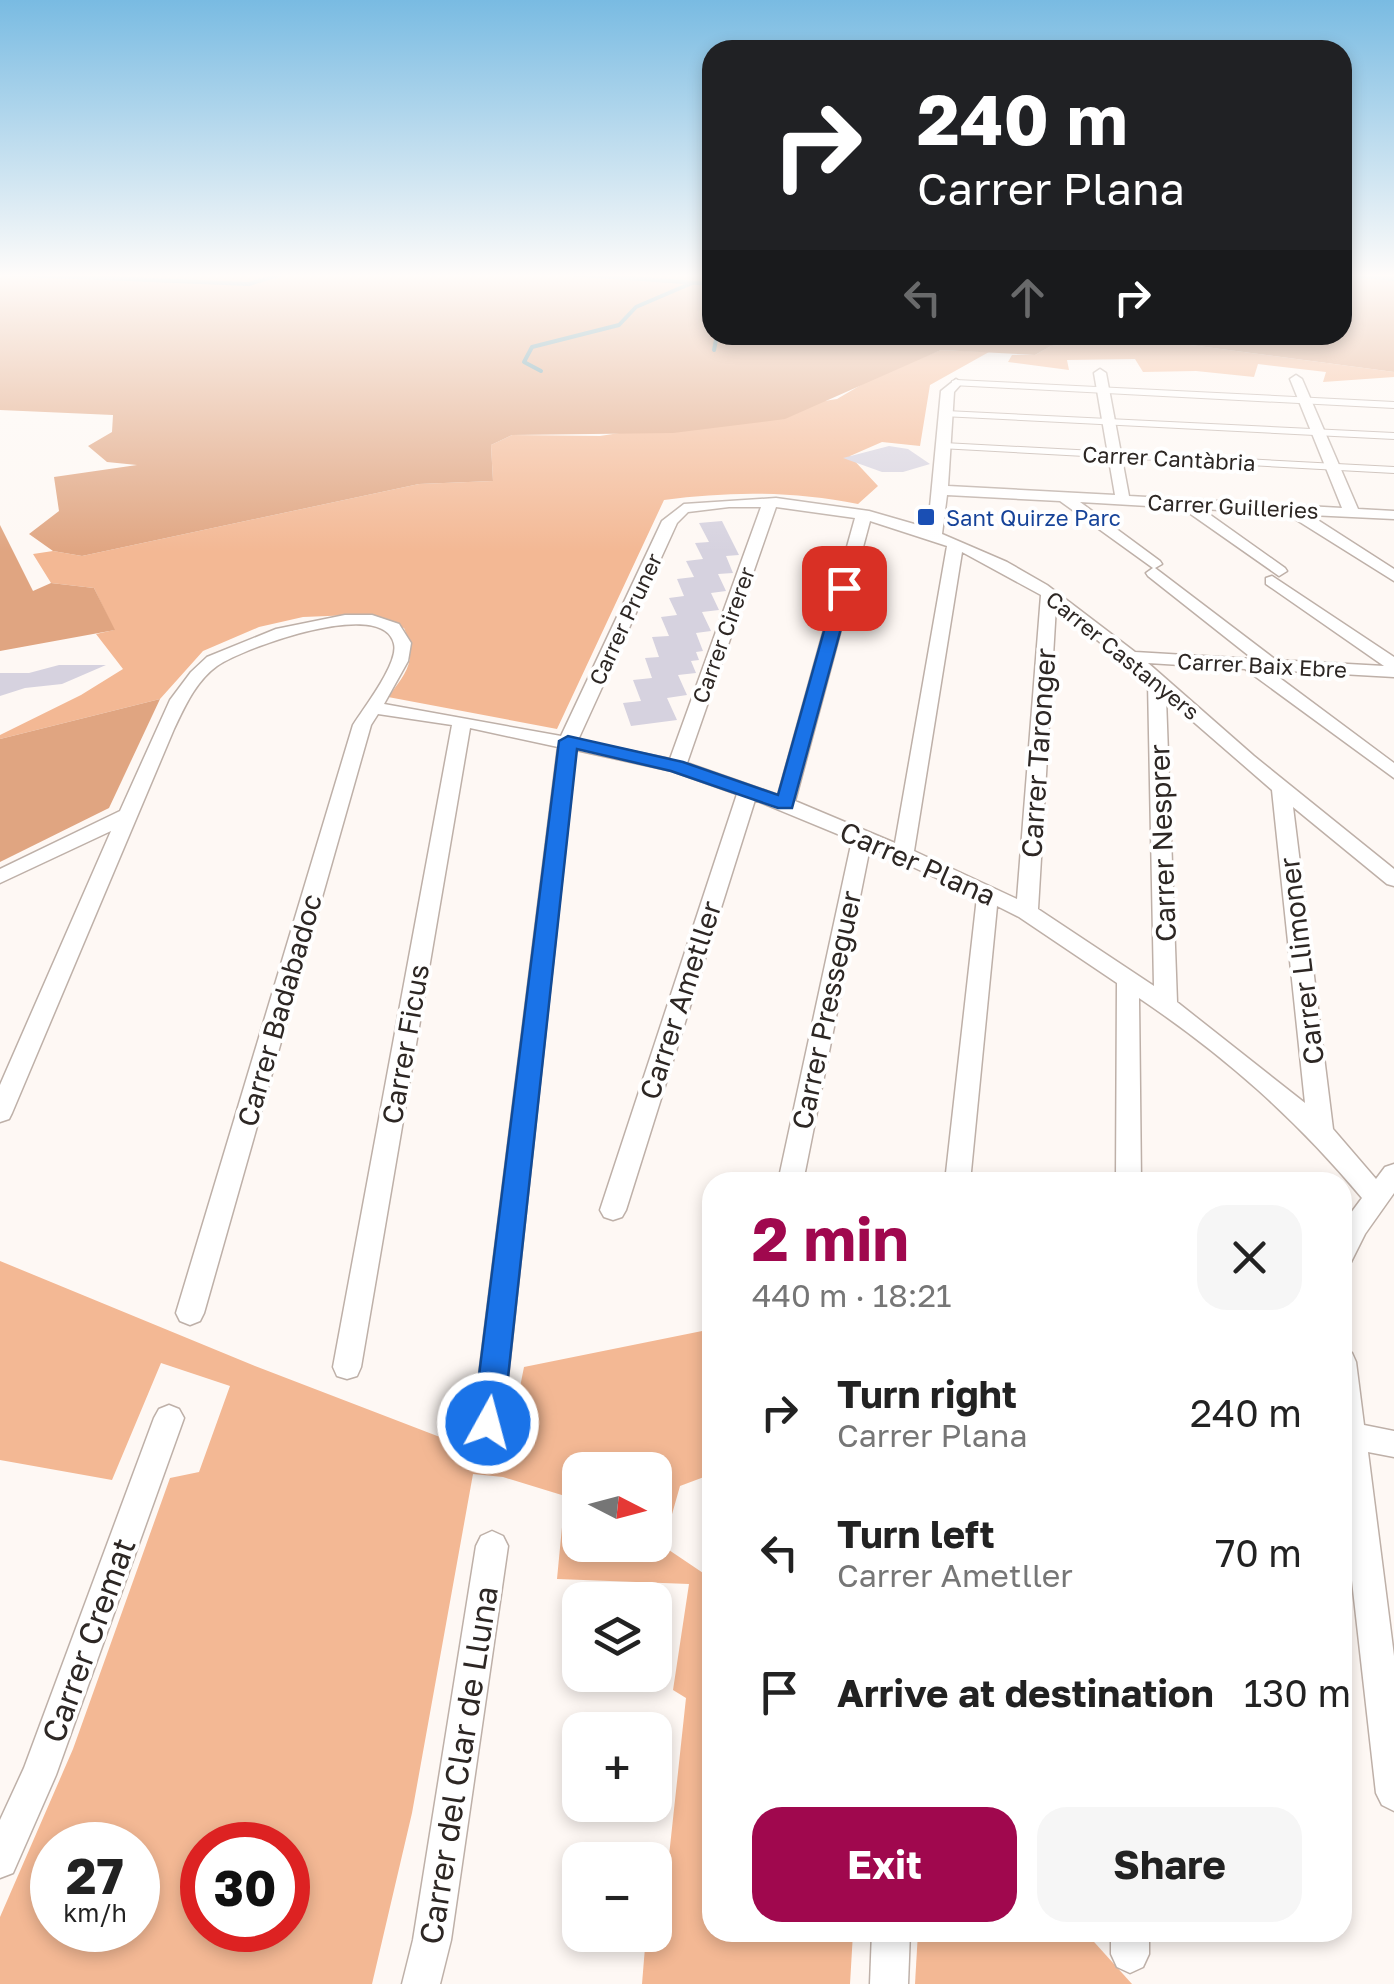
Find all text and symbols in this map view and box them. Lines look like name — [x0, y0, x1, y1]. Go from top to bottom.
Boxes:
text: 240 m — [917, 76, 1128, 160]
icon: right — [752, 80, 882, 210]
text: Carrer Plana — [917, 161, 1185, 215]
icon: left — [895, 270, 950, 325]
icon: ahead — [1000, 270, 1055, 325]
icon: right — [1105, 270, 1160, 325]
street label: Carrer Cantàbria — [1082, 440, 1256, 476]
street label: Carrer Guilleries — [1147, 488, 1319, 524]
place label: Sant Quirze Parc — [946, 504, 1121, 531]
marker: Sant Quirze Parc — [915, 506, 937, 528]
pin — [802, 546, 887, 631]
street label: Carrer Pruner — [583, 548, 667, 689]
icon: arrive — [817, 561, 872, 616]
street label: Carrer Cirerer — [686, 563, 760, 707]
street label: Carrer Castanyers — [1041, 585, 1205, 725]
street label: Carrer Taronger — [1014, 647, 1062, 859]
street label: Carrer Baix Ebre — [1176, 647, 1348, 683]
street label: Carrer Nesprer — [1142, 743, 1182, 942]
street label: Carrer Plana — [835, 814, 1001, 912]
street label: Carrer Llimoner — [1272, 855, 1330, 1067]
street label: Carrer Presseguer — [785, 888, 867, 1132]
street label: Carrer Badabadoc — [230, 890, 328, 1130]
street label: Carrer Ametller — [632, 897, 728, 1103]
street label: Carrer Ficus — [375, 961, 435, 1127]
text: 2 min — [752, 1202, 909, 1274]
button: close — [1197, 1205, 1302, 1310]
text: 440 m · 18:21 — [752, 1276, 952, 1314]
position arrow — [436, 1371, 540, 1475]
text: Turn right — [837, 1371, 1017, 1416]
icon: right — [752, 1385, 807, 1440]
text: 240 m — [1190, 1390, 1302, 1435]
text: Carrer Plana — [837, 1416, 1028, 1454]
north arrow — [562, 1452, 672, 1562]
map controls — [562, 1452, 672, 1952]
text: Turn left — [837, 1511, 995, 1556]
icon: left — [752, 1525, 807, 1580]
text: 70 m — [1215, 1530, 1302, 1575]
street label: Carrer Cremat — [33, 1533, 143, 1747]
text: Carrer Ametller — [837, 1556, 1073, 1594]
button: layers — [562, 1582, 672, 1692]
street label: Carrer del Clar de Lluna — [411, 1583, 505, 1947]
icon: arrive — [752, 1665, 807, 1720]
text: Arrive at destination — [837, 1670, 1214, 1715]
text: 130 m — [1244, 1670, 1351, 1715]
button: + — [562, 1712, 672, 1822]
button: Exit — [752, 1807, 1017, 1922]
button: Share — [1037, 1807, 1302, 1922]
speed limit sign: 30 — [180, 1822, 310, 1952]
button: − — [562, 1842, 672, 1952]
text: 27 — [66, 1845, 124, 1905]
text: km/h — [63, 1897, 127, 1928]

